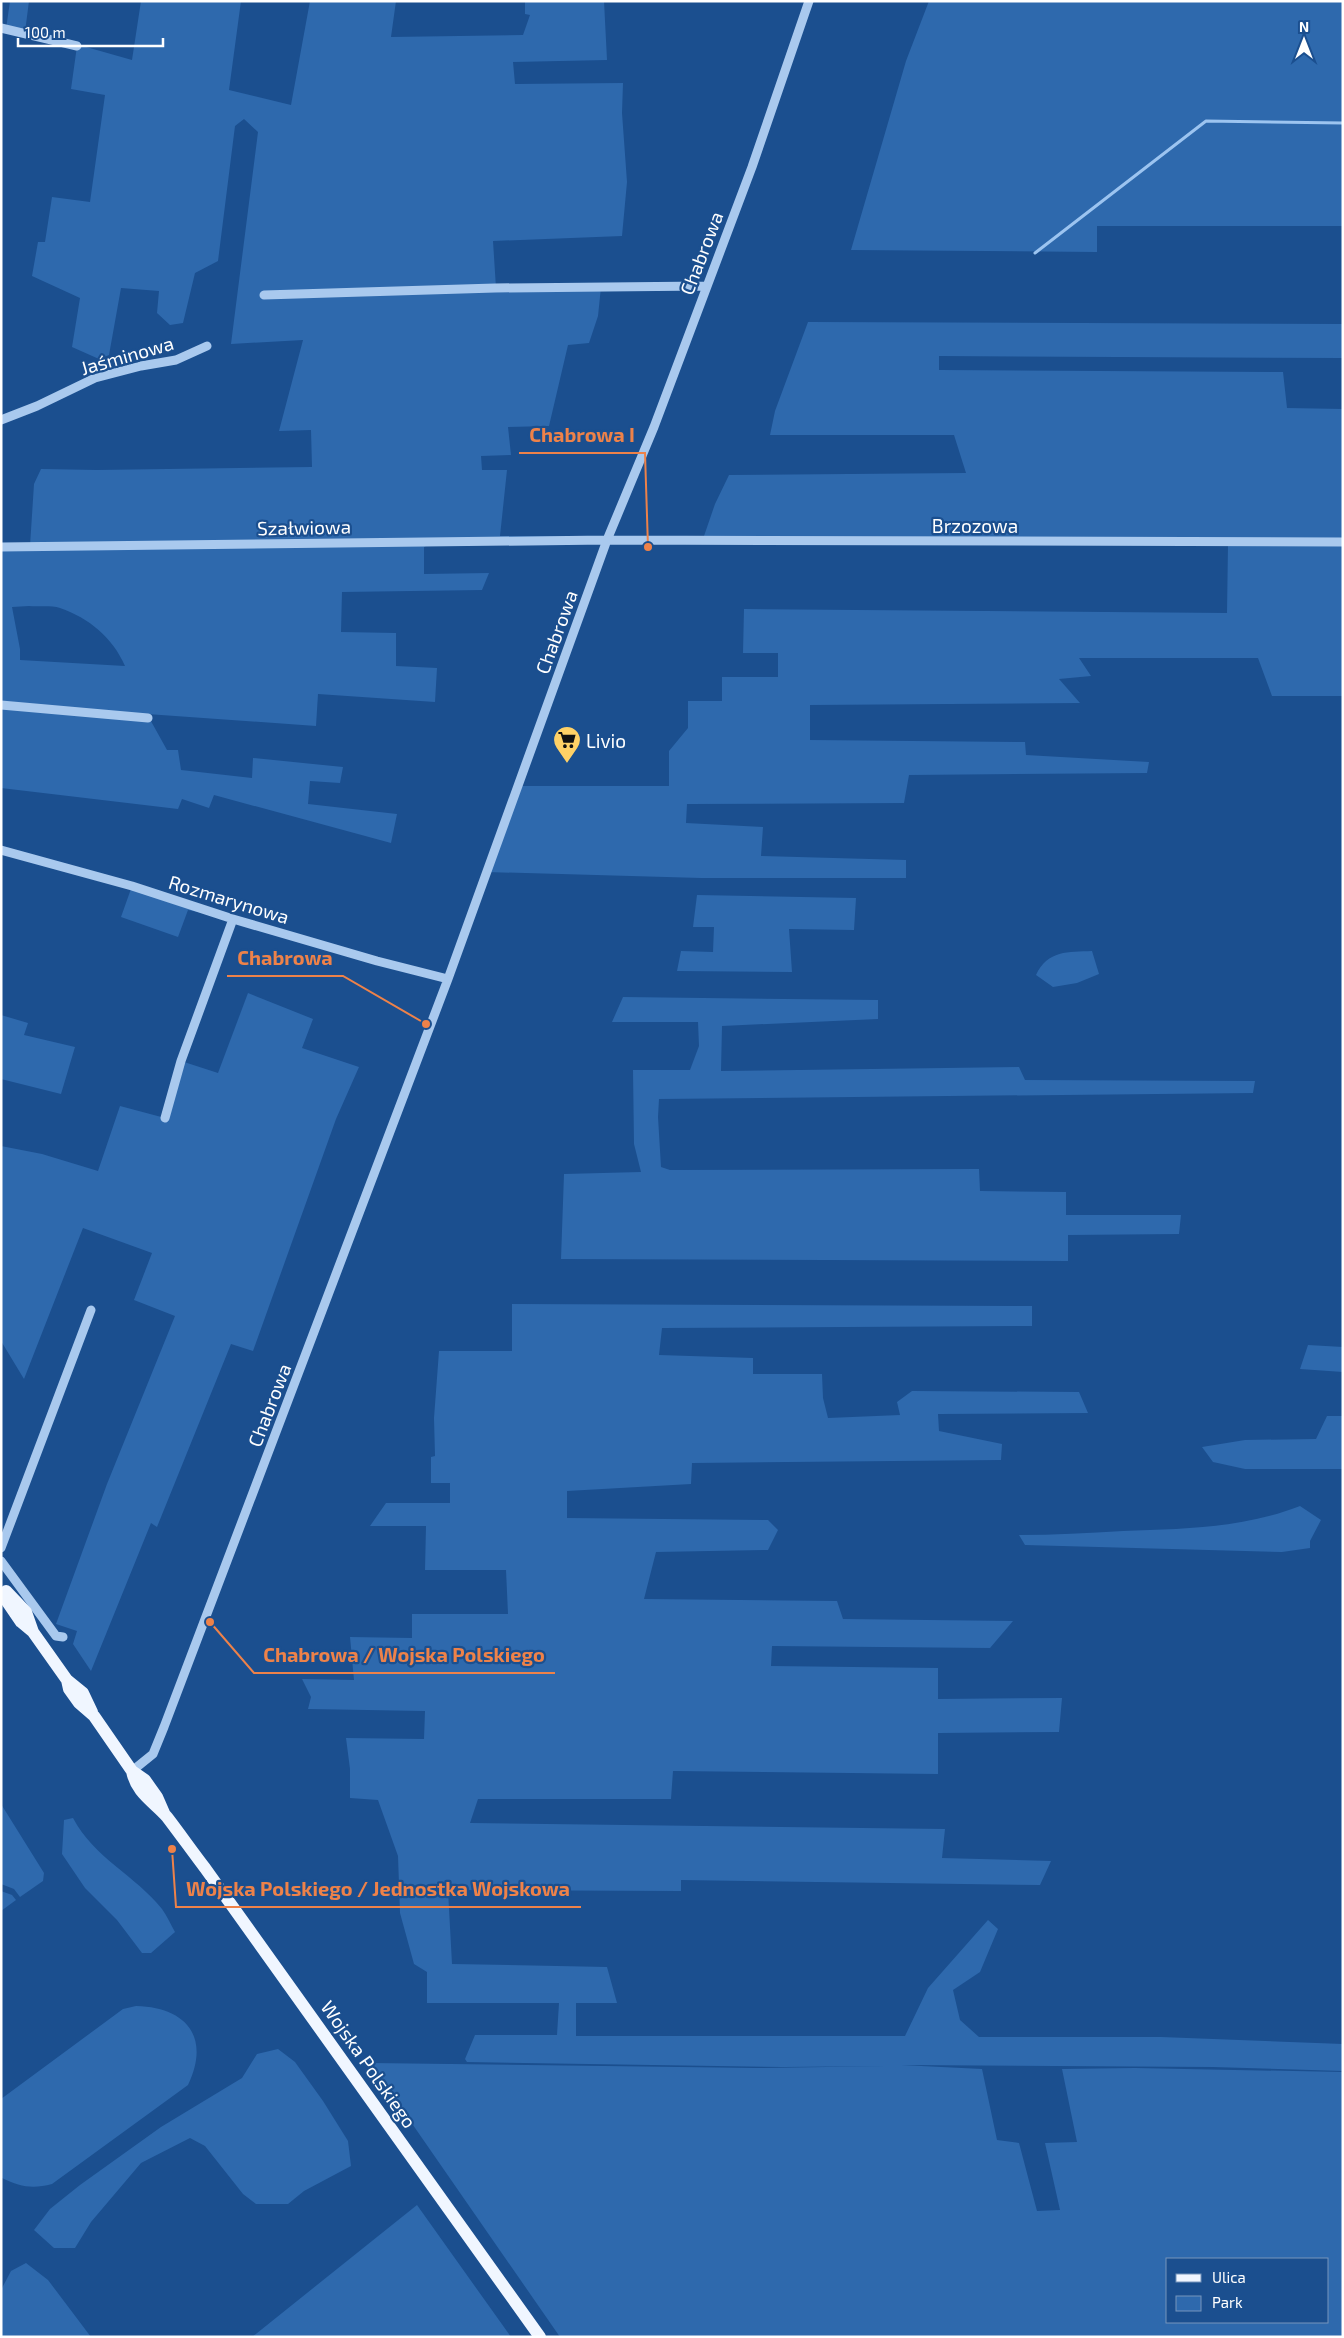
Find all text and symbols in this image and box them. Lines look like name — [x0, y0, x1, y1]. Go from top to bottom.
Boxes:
scale bar — [18, 15, 162, 47]
north arrow — [1279, 15, 1329, 65]
text: N — [1299, 18, 1309, 35]
text: 100 m — [25, 23, 66, 41]
street label: Chabrowa — [675, 208, 727, 298]
street label: Jaśminowa — [78, 331, 176, 379]
callout: Chabrowa I — [519, 418, 645, 453]
text: Chabrowa I — [529, 422, 635, 446]
street label: Brzozowa — [932, 514, 1018, 537]
street label: Szałwiowa — [257, 515, 351, 539]
street label: Chabrowa — [530, 587, 582, 677]
supermarket icon: Livio — [552, 725, 582, 764]
place label: Livio — [586, 729, 626, 752]
street label: Rozmarynowa — [166, 870, 292, 928]
callout: Chabrowa — [227, 941, 343, 976]
text: Chabrowa — [237, 945, 333, 969]
street label: Chabrowa — [243, 1360, 295, 1450]
callout: Chabrowa / Wojska Polskiego — [254, 1638, 555, 1673]
text: Chabrowa / Wojska Polskiego — [263, 1642, 545, 1666]
callout: Wojska Polskiego / Jednostka Wojskowa — [176, 1872, 581, 1907]
text: Wojska Polskiego / Jednostka Wojskowa — [186, 1876, 570, 1900]
street label: Wojska Polskiego — [316, 1996, 422, 2132]
legend — [1166, 2258, 1329, 2323]
text: Ulica — [1212, 2268, 1246, 2286]
text: Park — [1212, 2293, 1243, 2311]

